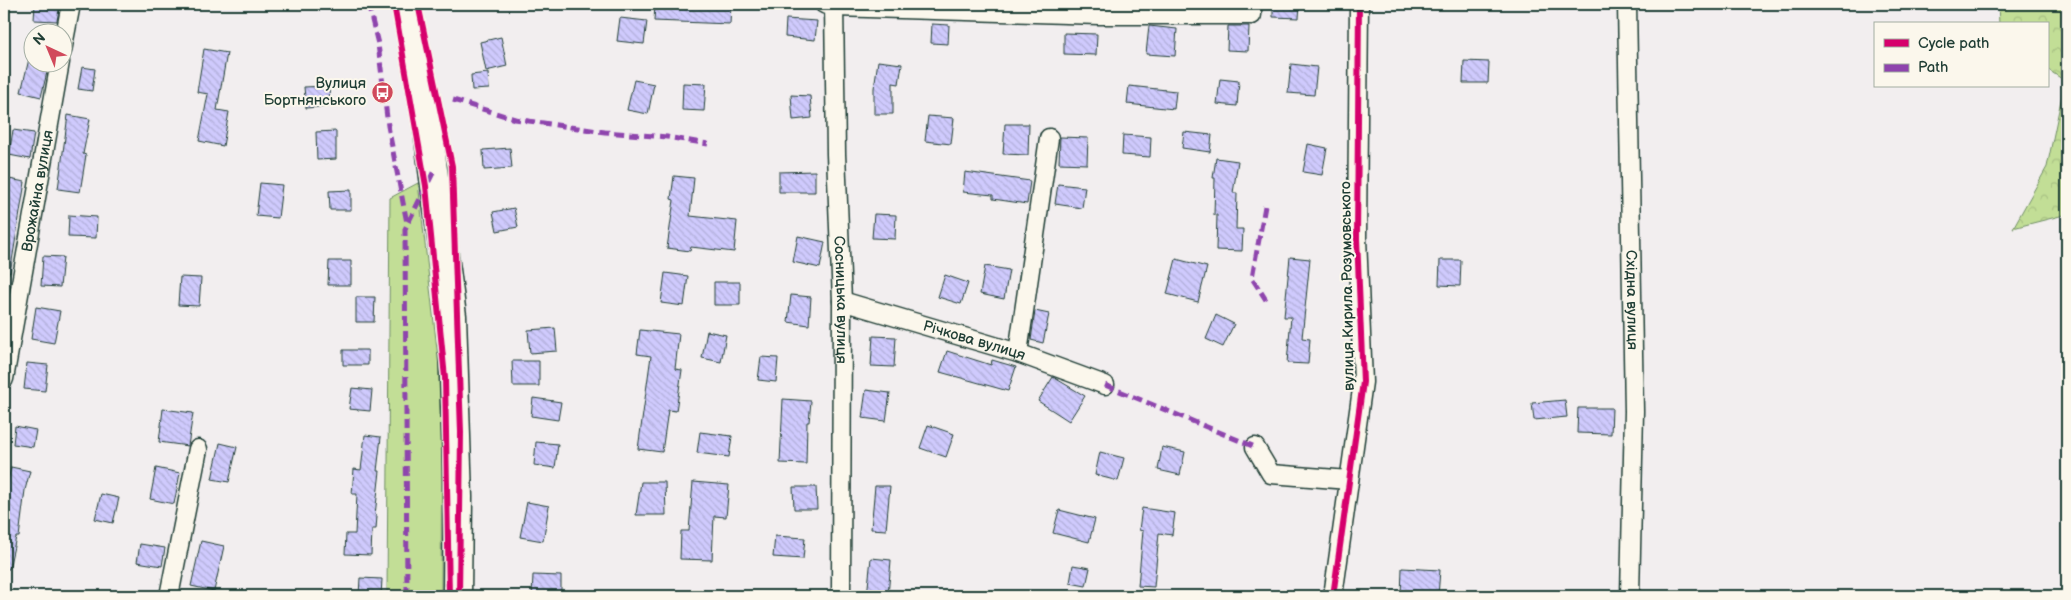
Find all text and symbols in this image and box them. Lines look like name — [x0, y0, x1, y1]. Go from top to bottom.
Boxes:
north arrow — [22, 22, 72, 72]
legend — [1874, 22, 2048, 88]
text: N — [30, 29, 49, 49]
text: Cycle path — [1918, 34, 1989, 53]
text: Path — [1918, 58, 1948, 77]
place label: Вулиця Бортнянського — [264, 74, 366, 110]
bus stop icon: Вулиця Бортнянського — [370, 80, 394, 104]
street label: Врожайна вулиця — [18, 129, 58, 253]
street label: вулиця Кирила Розумовського — [1336, 181, 1359, 391]
street label: Сосницька вулиця — [829, 236, 851, 364]
street label: Східна вулиця — [1621, 250, 1642, 350]
street label: Річкова вулиця — [921, 316, 1028, 365]

